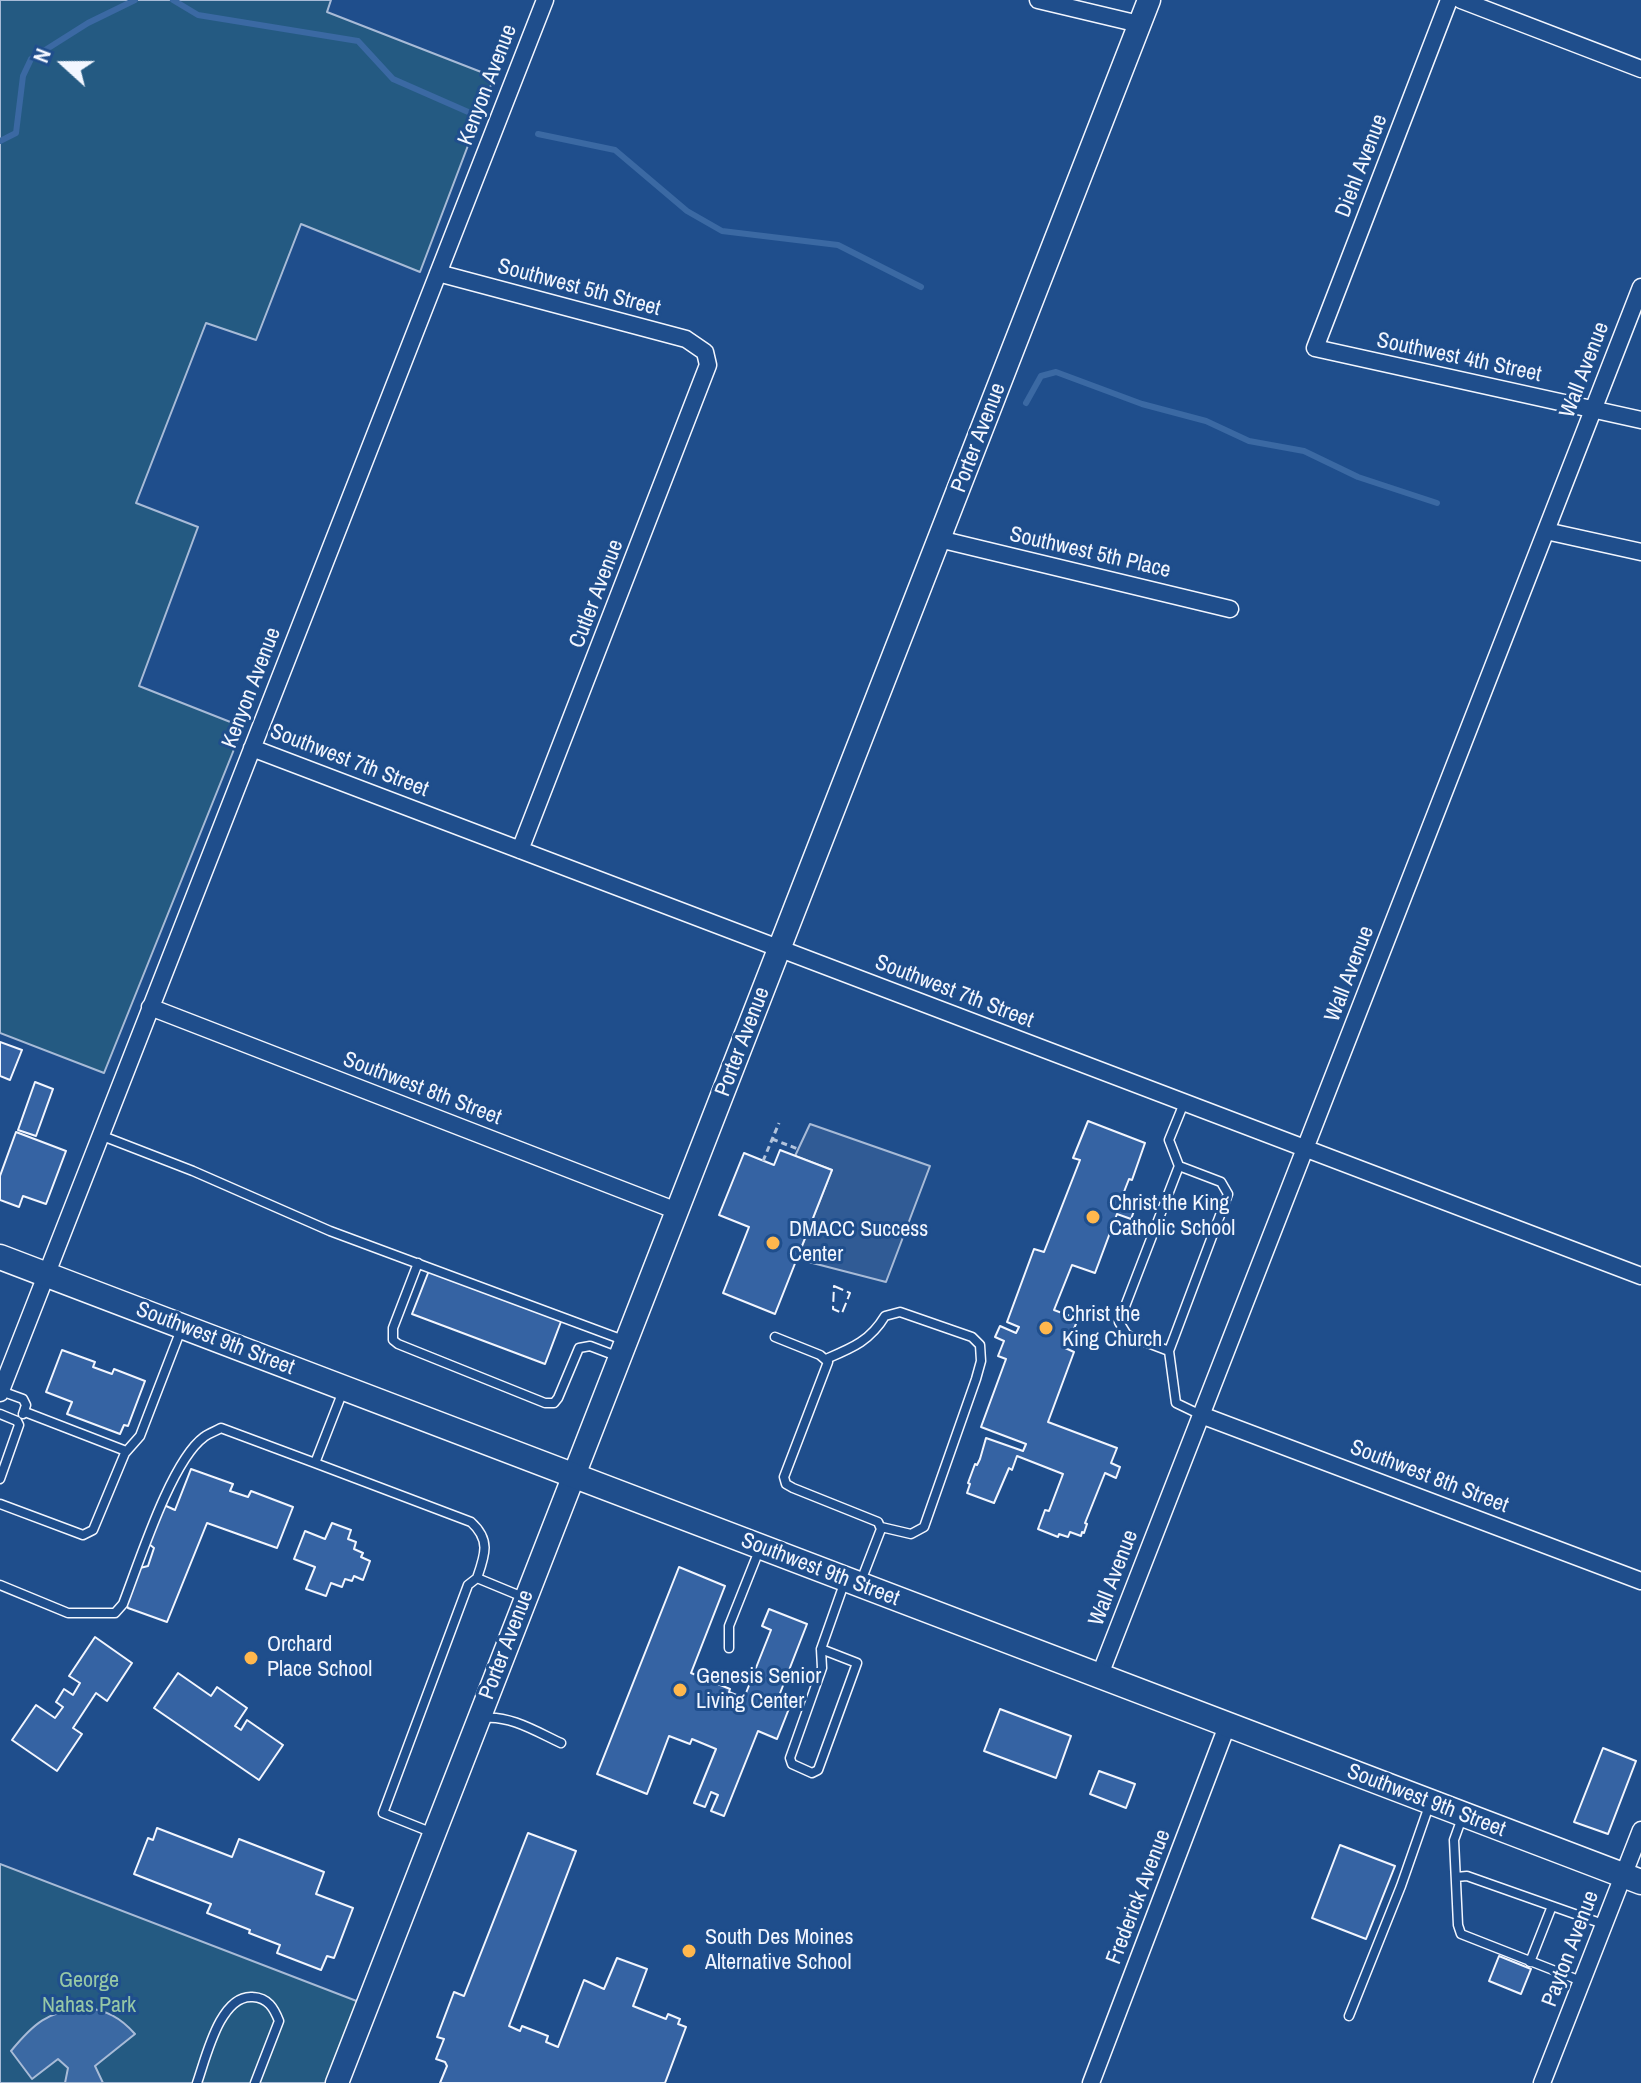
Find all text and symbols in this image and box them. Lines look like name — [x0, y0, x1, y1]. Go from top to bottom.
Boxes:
street label: Kenyon Avenue — [453, 21, 523, 149]
north arrow — [24, 24, 104, 104]
text: N — [25, 44, 58, 67]
street label: Diehl Avenue — [1330, 111, 1394, 221]
street label: Southwest 5th Street — [495, 254, 663, 322]
street label: Wall Avenue — [1555, 318, 1615, 422]
street label: Southwest 4th Street — [1374, 328, 1544, 388]
street label: Porter Avenue — [946, 380, 1012, 496]
street label: Southwest 5th Place — [1007, 522, 1173, 584]
street label: Cutler Avenue — [564, 536, 630, 652]
street label: Kenyon Avenue — [217, 624, 287, 752]
street label: Southwest 7th Street — [266, 719, 432, 803]
street label: Wall Avenue — [1320, 922, 1380, 1026]
street label: Southwest 7th Street — [871, 950, 1037, 1034]
street label: Porter Avenue — [710, 984, 776, 1100]
street label: Southwest 8th Street — [339, 1047, 505, 1131]
place label: Christ the King Catholic School — [1109, 1191, 1235, 1242]
marker: Christ the King Catholic School — [1084, 1208, 1102, 1226]
place label: DMACC Success Center — [789, 1217, 928, 1268]
marker: DMACC Success Center — [764, 1234, 782, 1252]
street label: Southwest 9th Street — [132, 1297, 298, 1381]
place label: Christ the King Church — [1062, 1302, 1162, 1354]
marker: Christ the King Church — [1037, 1319, 1055, 1337]
street label: Southwest 8th Street — [1346, 1435, 1512, 1519]
street label: Wall Avenue — [1084, 1526, 1144, 1630]
street label: Southwest 9th Street — [737, 1528, 903, 1612]
street label: Porter Avenue — [474, 1587, 540, 1703]
place label: Orchard Place School — [267, 1632, 372, 1684]
marker: Orchard Place School — [242, 1649, 260, 1667]
place label: Genesis Senior Living Center — [696, 1664, 821, 1716]
marker: Genesis Senior Living Center — [671, 1681, 689, 1699]
street label: Southwest 9th Street — [1343, 1759, 1509, 1843]
street label: Frederick Avenue — [1101, 1826, 1177, 1968]
street label: Payton Avenue — [1537, 1887, 1605, 2011]
place label: South Des Moines Alternative School — [705, 1925, 853, 1976]
marker: South Des Moines Alternative School — [680, 1942, 698, 1960]
park label: George Nahas Park — [42, 1968, 136, 2020]

